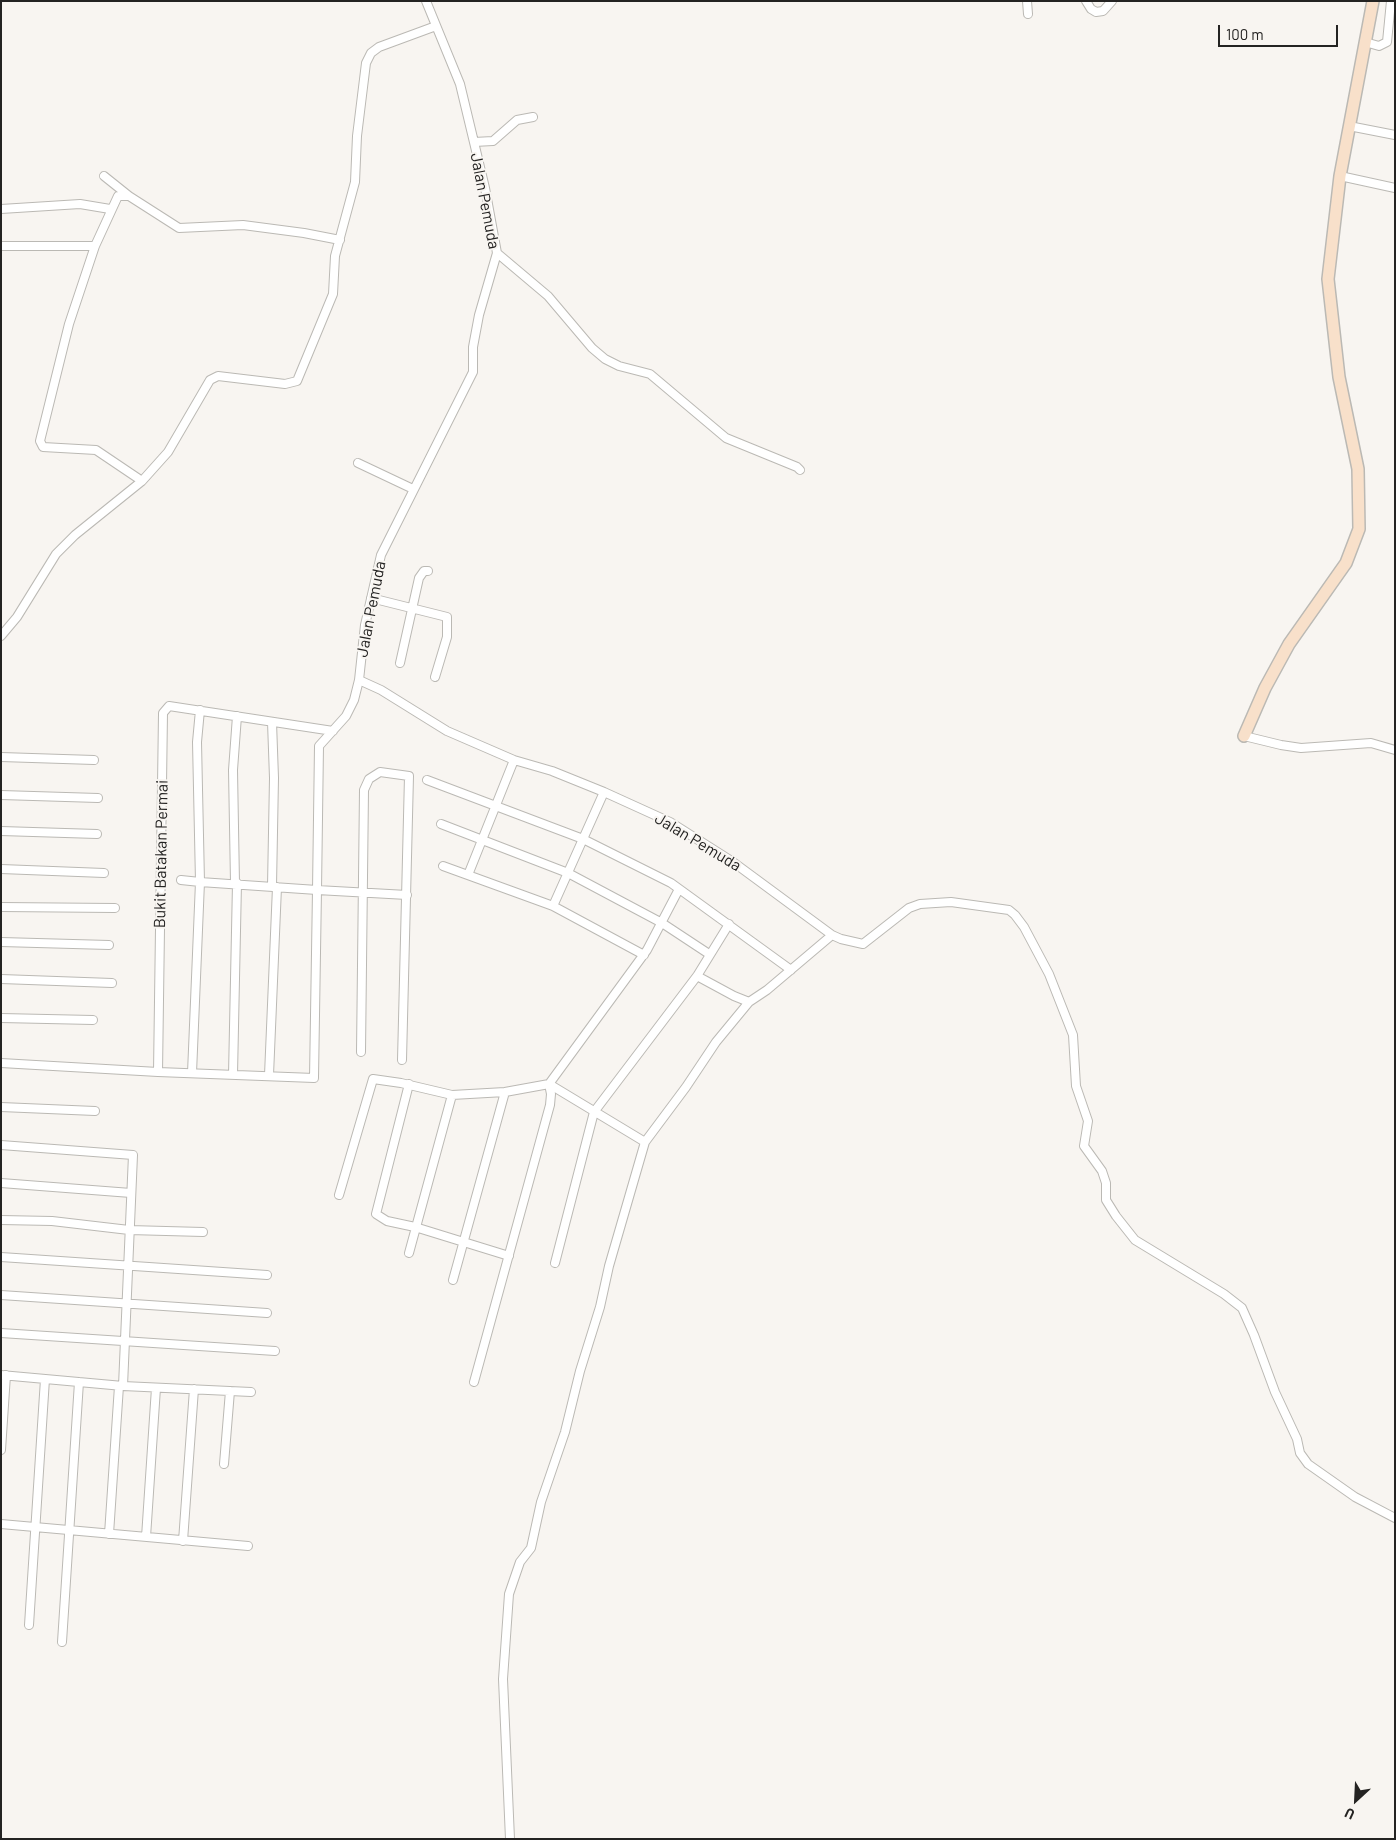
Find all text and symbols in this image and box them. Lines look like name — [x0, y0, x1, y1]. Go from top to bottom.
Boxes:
scale bar — [1221, 15, 1341, 47]
text: 100 m — [1226, 25, 1264, 43]
street label: Jalan Pemuda — [466, 151, 504, 251]
street label: Jalan Pemuda — [352, 559, 390, 659]
street label: Bukit Batakan Permai — [150, 780, 172, 928]
street label: Jalan Pemuda — [651, 809, 745, 875]
north arrow — [1331, 1775, 1381, 1825]
text: U — [1342, 1804, 1357, 1824]

